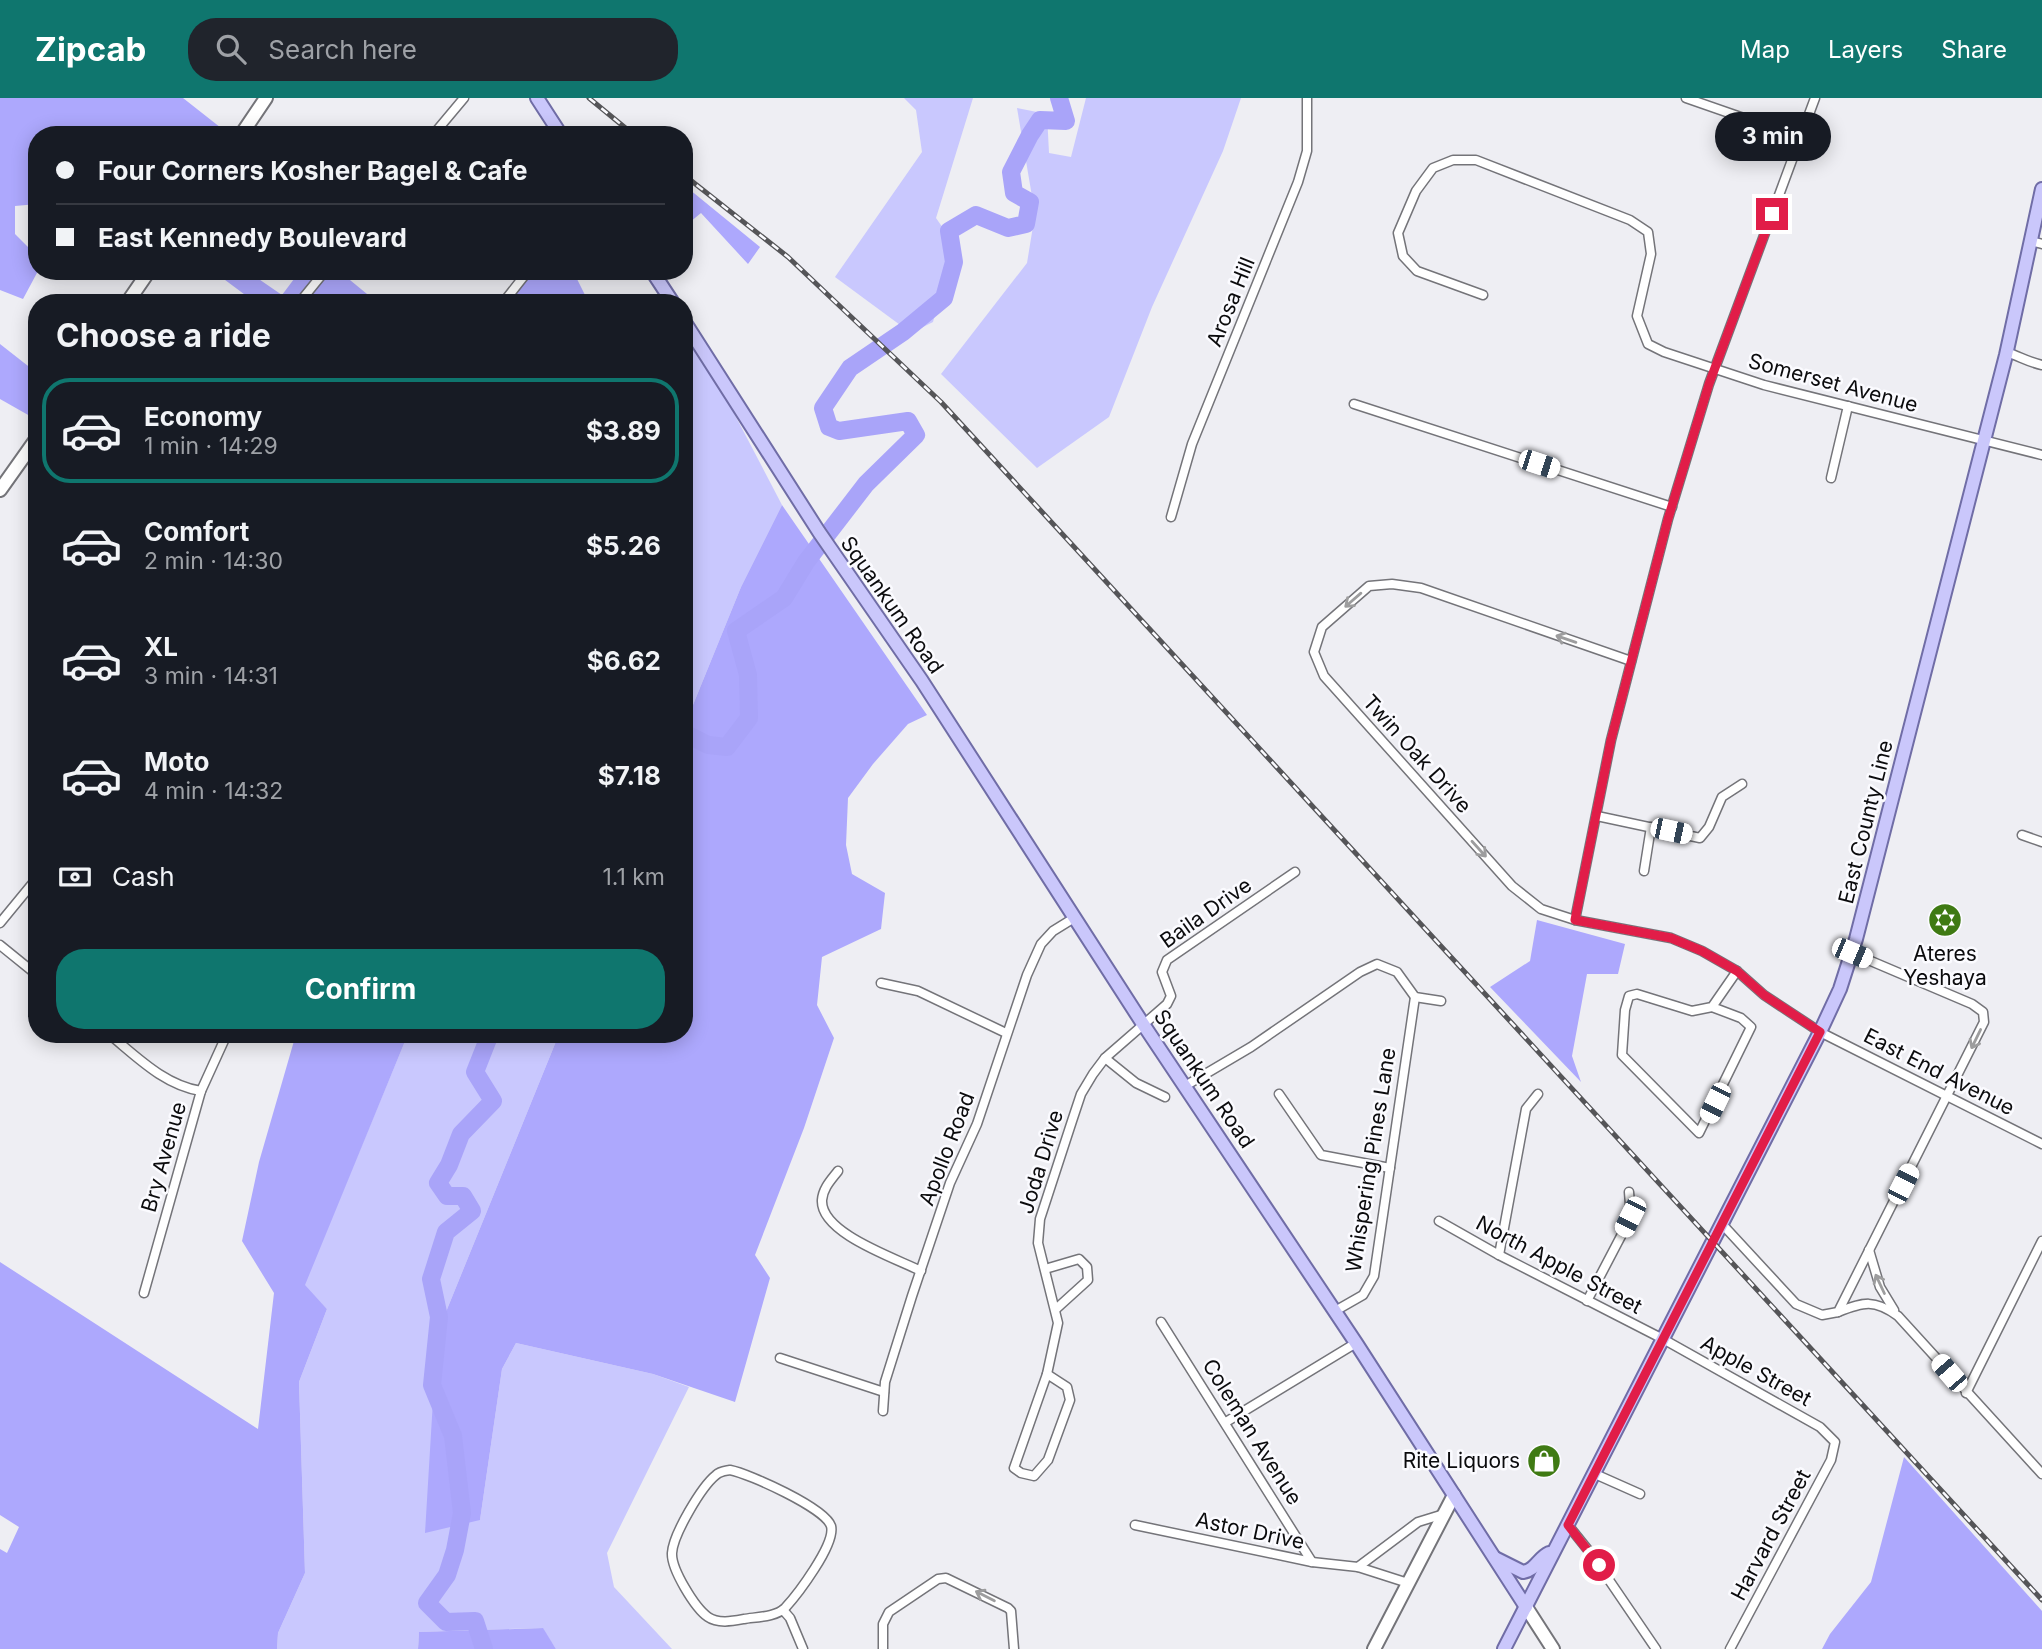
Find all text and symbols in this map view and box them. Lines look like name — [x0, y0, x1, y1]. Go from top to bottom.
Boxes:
search box — [188, 18, 678, 81]
text: Zipcab — [35, 29, 146, 69]
icon: search — [212, 30, 250, 68]
text: Search here — [268, 34, 417, 65]
text: Map — [1740, 35, 1790, 64]
text: Layers — [1828, 35, 1903, 64]
text: Share — [1941, 35, 2007, 64]
callout: 3 min — [1714, 113, 1830, 162]
text: 3 min — [1742, 122, 1804, 150]
text: Four Corners Kosher Bagel & Cafe — [98, 155, 528, 186]
route end — [1756, 198, 1788, 230]
text: East Kennedy Boulevard — [98, 222, 407, 253]
street label: Arosa Hill — [1201, 253, 1260, 350]
text: Choose a ride — [56, 316, 271, 355]
street label: Somerset Avenue — [1746, 348, 1921, 417]
icon: car — [60, 399, 123, 462]
text: Economy — [144, 401, 262, 432]
text: $3.89 — [586, 415, 661, 446]
text: 1 min · 14:29 — [144, 432, 278, 460]
car — [1516, 448, 1563, 480]
icon: car — [60, 514, 123, 577]
text: Comfort — [144, 516, 249, 547]
text: $5.26 — [586, 530, 661, 561]
street label: Squankum Road — [836, 531, 949, 678]
text: 2 min · 14:30 — [144, 547, 283, 575]
one-way arrow — [1344, 592, 1362, 608]
icon: car — [60, 629, 123, 692]
text: XL — [144, 631, 178, 662]
one-way arrow — [1556, 632, 1578, 644]
text: $6.62 — [587, 645, 661, 676]
text: 3 min · 14:31 — [144, 662, 278, 690]
street label: Twin Oak Drive — [1358, 689, 1477, 818]
street label: East County Line — [1833, 738, 1898, 906]
icon: car — [60, 744, 123, 807]
text: Moto — [144, 746, 209, 777]
text: $7.18 — [598, 760, 661, 791]
text: 4 min · 14:32 — [144, 777, 283, 805]
car — [1649, 816, 1694, 846]
one-way arrow — [1471, 840, 1487, 858]
icon: cash — [56, 858, 94, 896]
text: Cash — [112, 861, 175, 892]
text: 1.1 km — [602, 863, 665, 891]
street label: Baila Drive — [1155, 872, 1256, 953]
synagogue icon: Ateres Yeshaya — [1926, 901, 1964, 939]
car — [1829, 935, 1876, 971]
place label: Ateres Yeshaya — [1903, 941, 1987, 990]
button: Confirm — [56, 949, 665, 1029]
street label: Squankum Road — [1149, 1005, 1260, 1153]
street label: East End Avenue — [1860, 1023, 2019, 1120]
one-way arrow — [1968, 1028, 1982, 1049]
street label: Whispering Pines Lane — [1340, 1046, 1401, 1274]
car — [1697, 1080, 1734, 1126]
street label: Apollo Road — [913, 1089, 980, 1209]
street label: Bry Avenue — [136, 1099, 191, 1215]
street label: Joda Drive — [1013, 1107, 1068, 1217]
car — [1885, 1161, 1922, 1207]
car — [1612, 1194, 1649, 1240]
street label: North Apple Street — [1472, 1210, 1647, 1319]
one-way arrow — [1873, 1274, 1886, 1295]
street label: Apple Street — [1697, 1330, 1816, 1411]
car — [1928, 1350, 1971, 1396]
street label: Coleman Avenue — [1197, 1354, 1307, 1509]
shop icon: Rite Liquors — [1525, 1442, 1563, 1480]
place label: Rite Liquors — [1403, 1448, 1520, 1473]
street label: Harvard Street — [1726, 1465, 1816, 1605]
street label: Astor Drive — [1193, 1507, 1307, 1554]
route start — [1583, 1549, 1615, 1581]
one-way arrow — [975, 1589, 996, 1603]

